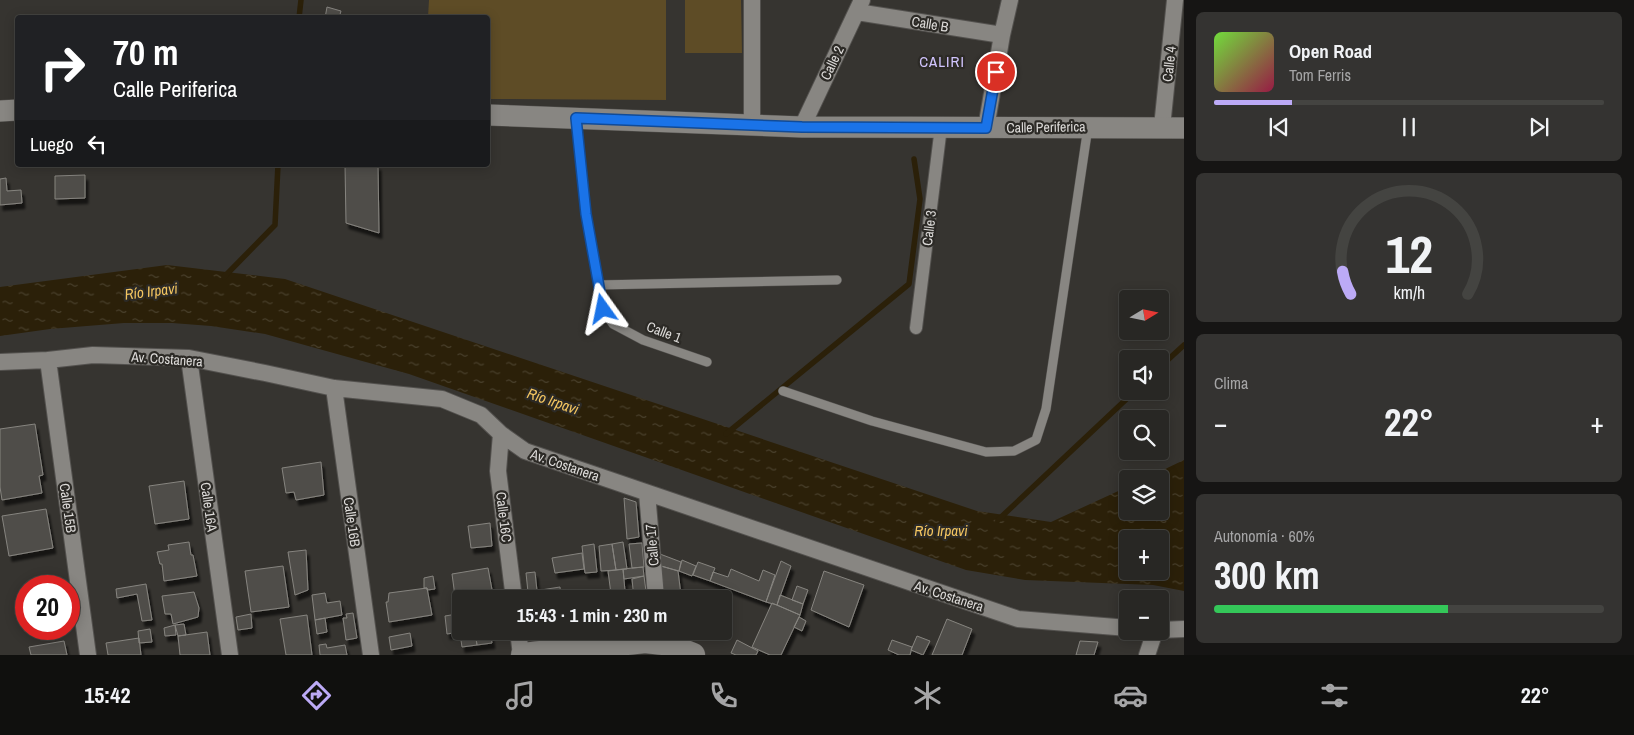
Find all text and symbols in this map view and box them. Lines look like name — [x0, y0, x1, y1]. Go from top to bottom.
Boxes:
street label: Calle B — [910, 12, 950, 36]
text: 70 m — [113, 29, 178, 76]
icon: right — [30, 35, 95, 100]
text: Open Road — [1289, 38, 1372, 64]
street label: Calle 2 — [816, 43, 848, 83]
street label: Calle 4 — [1158, 45, 1180, 83]
district label: CALIRI — [919, 51, 965, 72]
pin — [975, 51, 1017, 93]
icon: arrive — [982, 58, 1010, 86]
text: Tom Ferris — [1289, 64, 1351, 86]
text: Calle Periferica — [113, 74, 237, 104]
icon: previous — [1265, 113, 1293, 141]
icon: pause — [1395, 113, 1423, 141]
icon: next — [1525, 113, 1553, 141]
street label: Calle Periferica — [1006, 117, 1086, 137]
icon: left — [83, 130, 111, 158]
text: Luego — [30, 131, 73, 157]
street label: Calle 3 — [918, 209, 940, 247]
text: 12 — [1385, 219, 1433, 289]
water label: Río Irpavi — [123, 277, 179, 305]
text: km/h — [1393, 281, 1425, 305]
position arrow — [576, 282, 628, 334]
north arrow — [1119, 290, 1169, 340]
map controls — [1119, 290, 1169, 640]
street label: Calle 1 — [644, 317, 684, 347]
street label: Av. Costanera — [130, 347, 204, 371]
button: sound — [1119, 350, 1169, 400]
text: Clima — [1214, 372, 1248, 394]
water label: Río Irpavi — [524, 382, 582, 420]
text: 22° — [1384, 397, 1434, 448]
text: − — [1214, 404, 1227, 442]
text: + — [1591, 404, 1604, 442]
button: search — [1119, 410, 1169, 460]
street label: Av. Costanera — [527, 444, 602, 485]
button: layers — [1119, 470, 1169, 520]
street label: Calle 16A — [197, 481, 221, 533]
street label: Calle 15B — [56, 482, 80, 534]
street label: Calle 16C — [492, 491, 516, 543]
street label: Calle 16B — [340, 496, 364, 548]
water label: Río Irpavi — [914, 520, 968, 541]
street label: Calle 17 — [641, 523, 663, 567]
text: Autonomía · 60% — [1214, 525, 1315, 547]
button: + — [1119, 530, 1169, 580]
text: 300 km — [1214, 550, 1320, 601]
speed limit sign: 20 — [15, 575, 80, 640]
street label: Av. Costanera — [911, 576, 986, 616]
button: − — [1119, 590, 1169, 640]
text: 15:43 · 1 min · 230 m — [517, 602, 667, 628]
icon: directions — [299, 678, 334, 713]
icon: music — [503, 678, 538, 713]
icon: phone — [706, 678, 741, 713]
icon: climate — [910, 678, 945, 713]
icon: car — [1113, 678, 1148, 713]
icon: filters — [1317, 678, 1352, 713]
text: 15:42 — [84, 680, 130, 710]
text: 22° — [1521, 680, 1550, 710]

